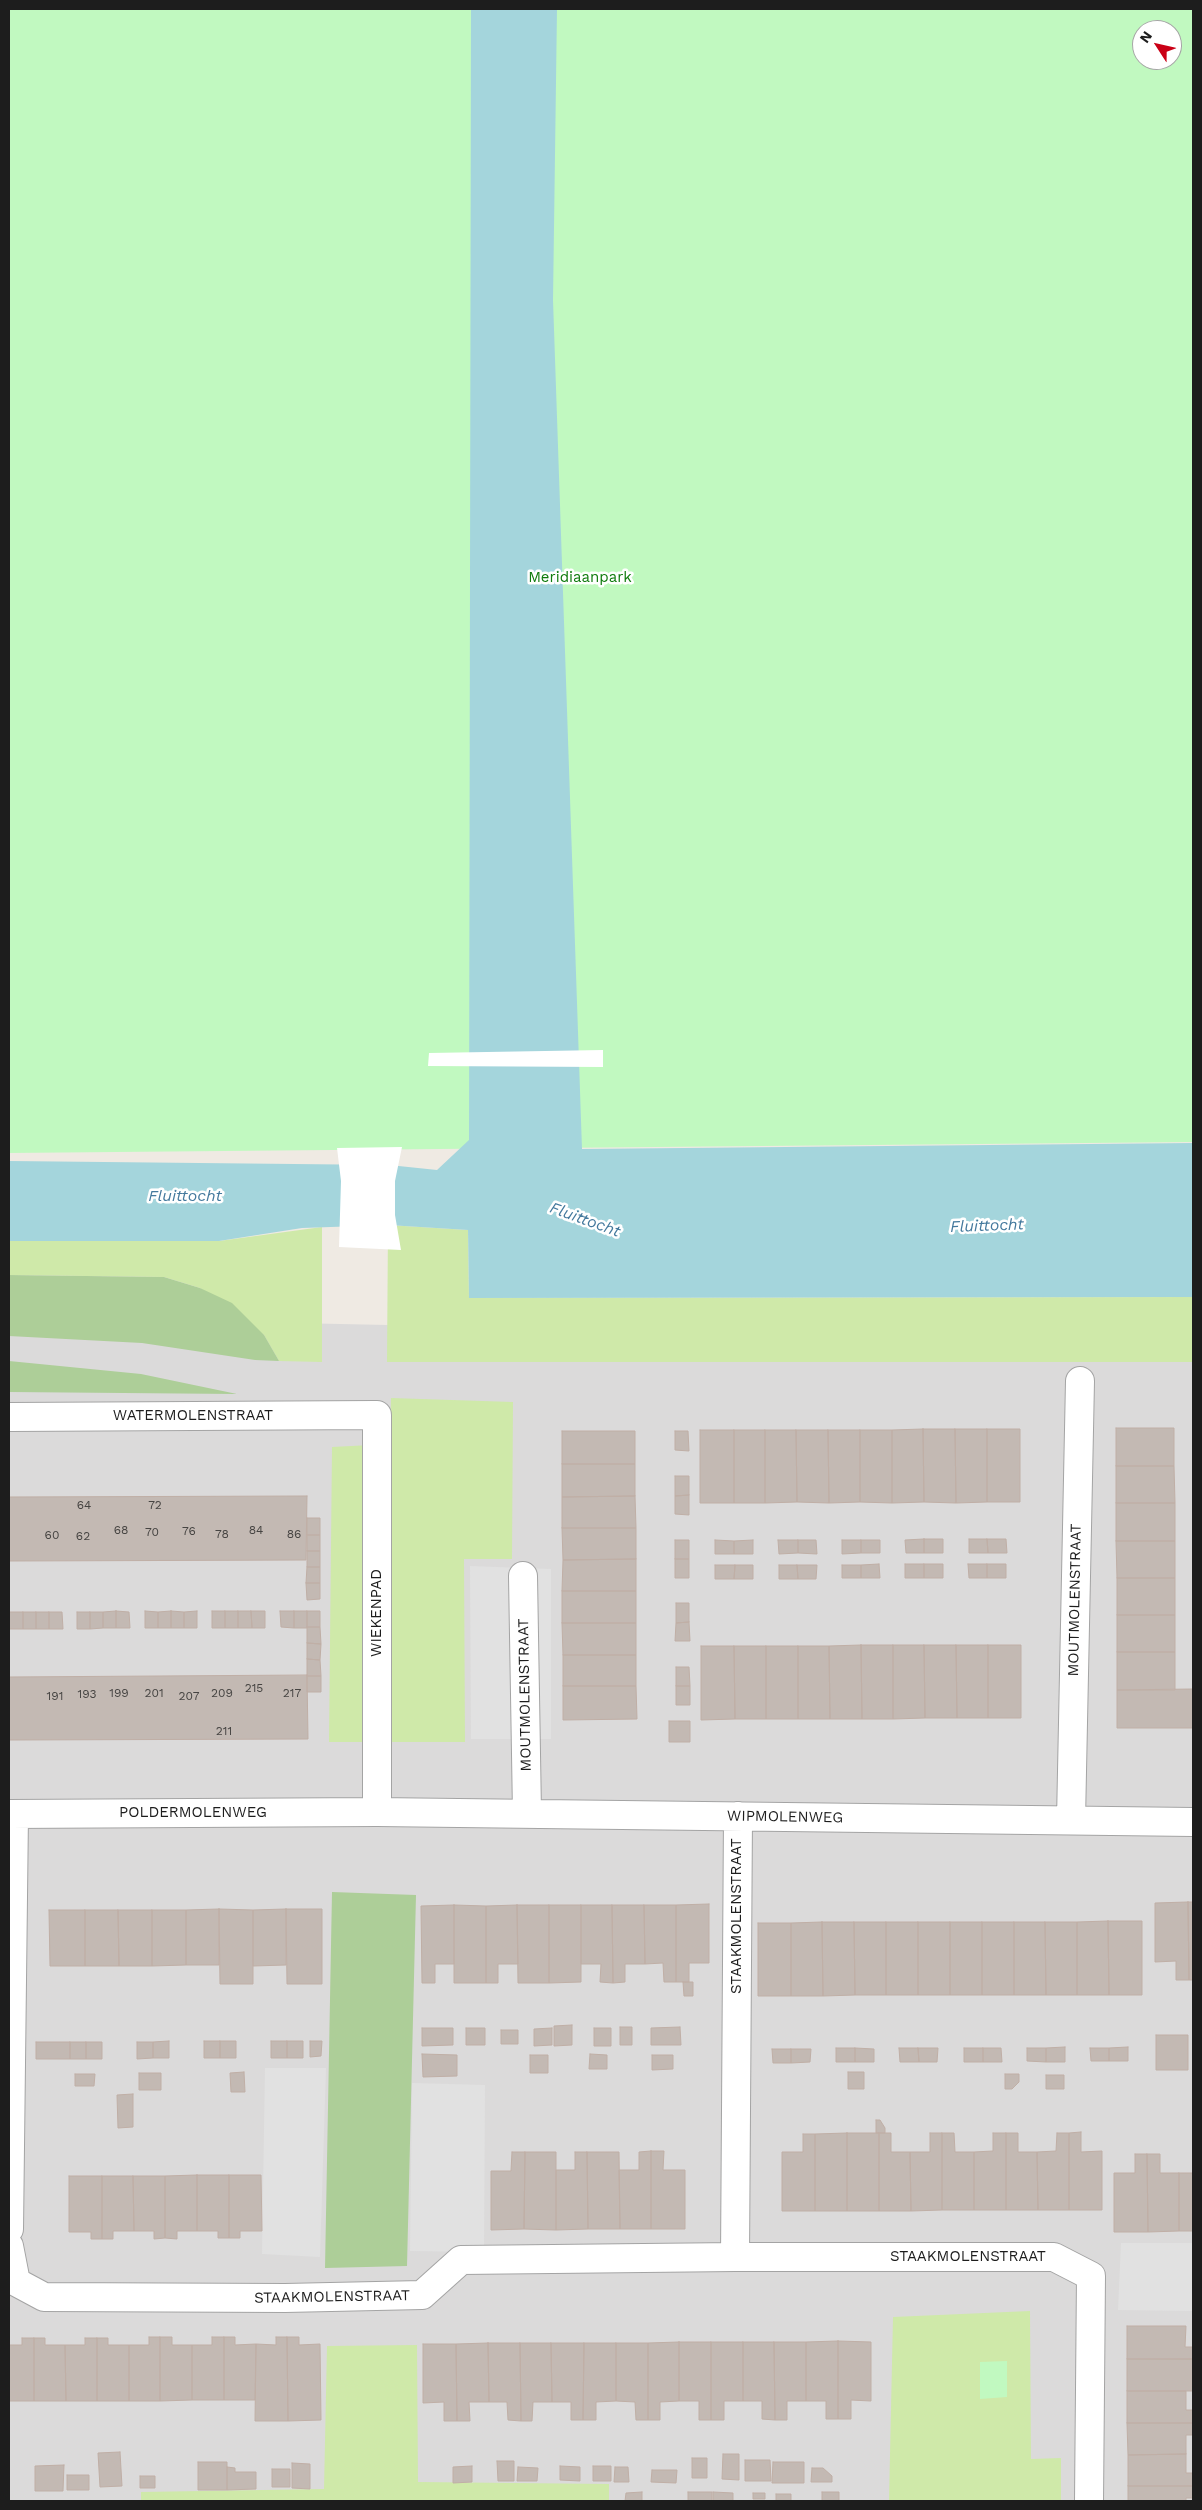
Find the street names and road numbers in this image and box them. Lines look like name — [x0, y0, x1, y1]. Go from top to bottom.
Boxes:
street label: WATERMOLENSTRAAT — [113, 1407, 273, 1425]
street label: MOUTMOLENSTRAAT — [1065, 1523, 1085, 1677]
street label: WIEKENPAD — [368, 1569, 386, 1657]
street label: MOUTMOLENSTRAAT — [515, 1618, 535, 1772]
street label: POLDERMOLENWEG — [119, 1804, 267, 1822]
street label: WIPMOLENWEG — [727, 1807, 843, 1827]
street label: STAAKMOLENSTRAAT — [728, 1838, 746, 1994]
street label: STAAKMOLENSTRAAT — [890, 2248, 1046, 2266]
street label: STAAKMOLENSTRAAT — [254, 2287, 410, 2307]

